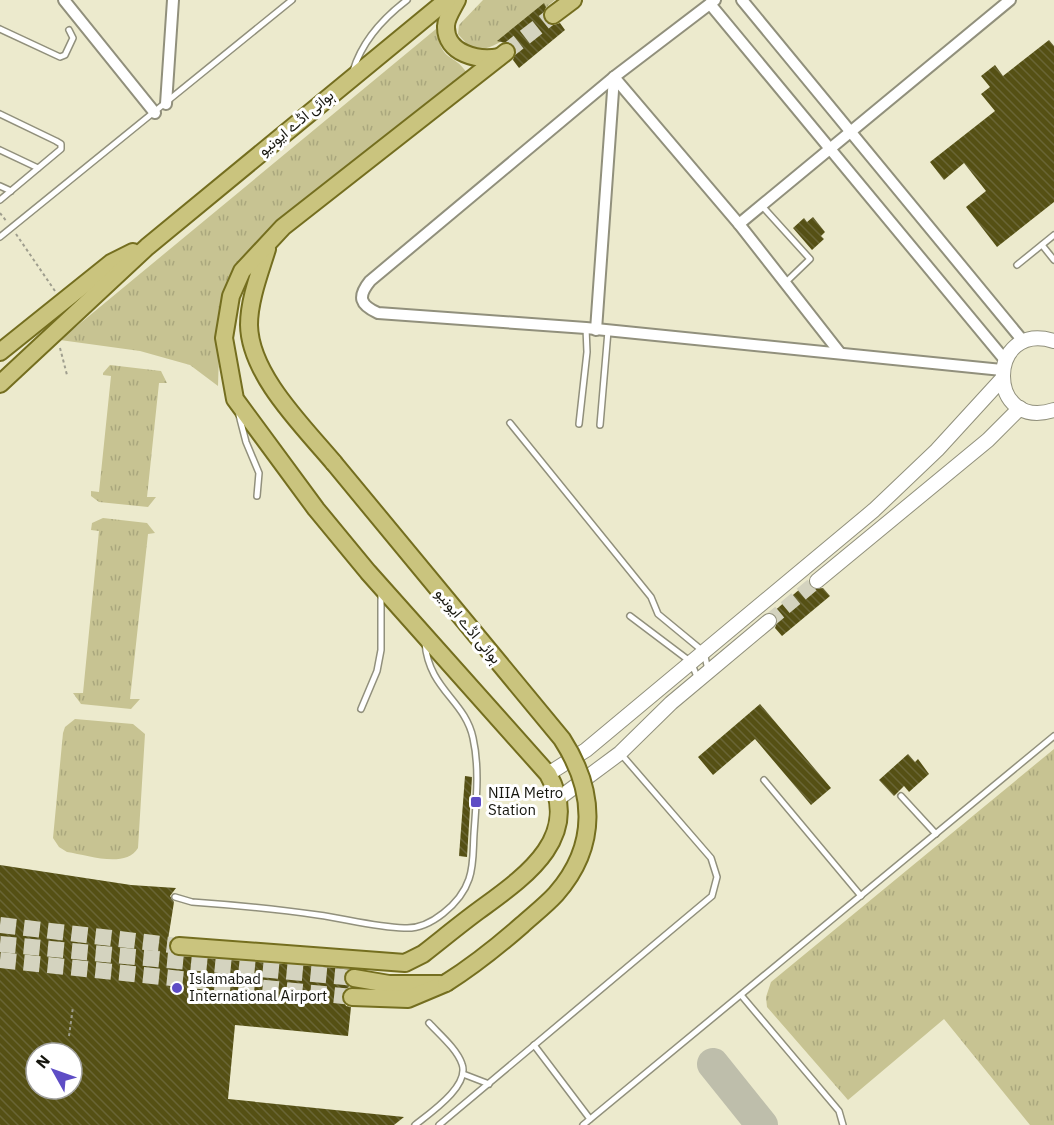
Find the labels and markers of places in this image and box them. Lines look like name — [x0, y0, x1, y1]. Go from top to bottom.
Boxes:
place label: NIIA Metro Station — [488, 783, 563, 819]
marker: NIIA Metro Station — [469, 795, 483, 809]
place label: Islamabad International Airport — [189, 969, 327, 1005]
marker: Islamabad International Airport — [170, 981, 184, 995]

